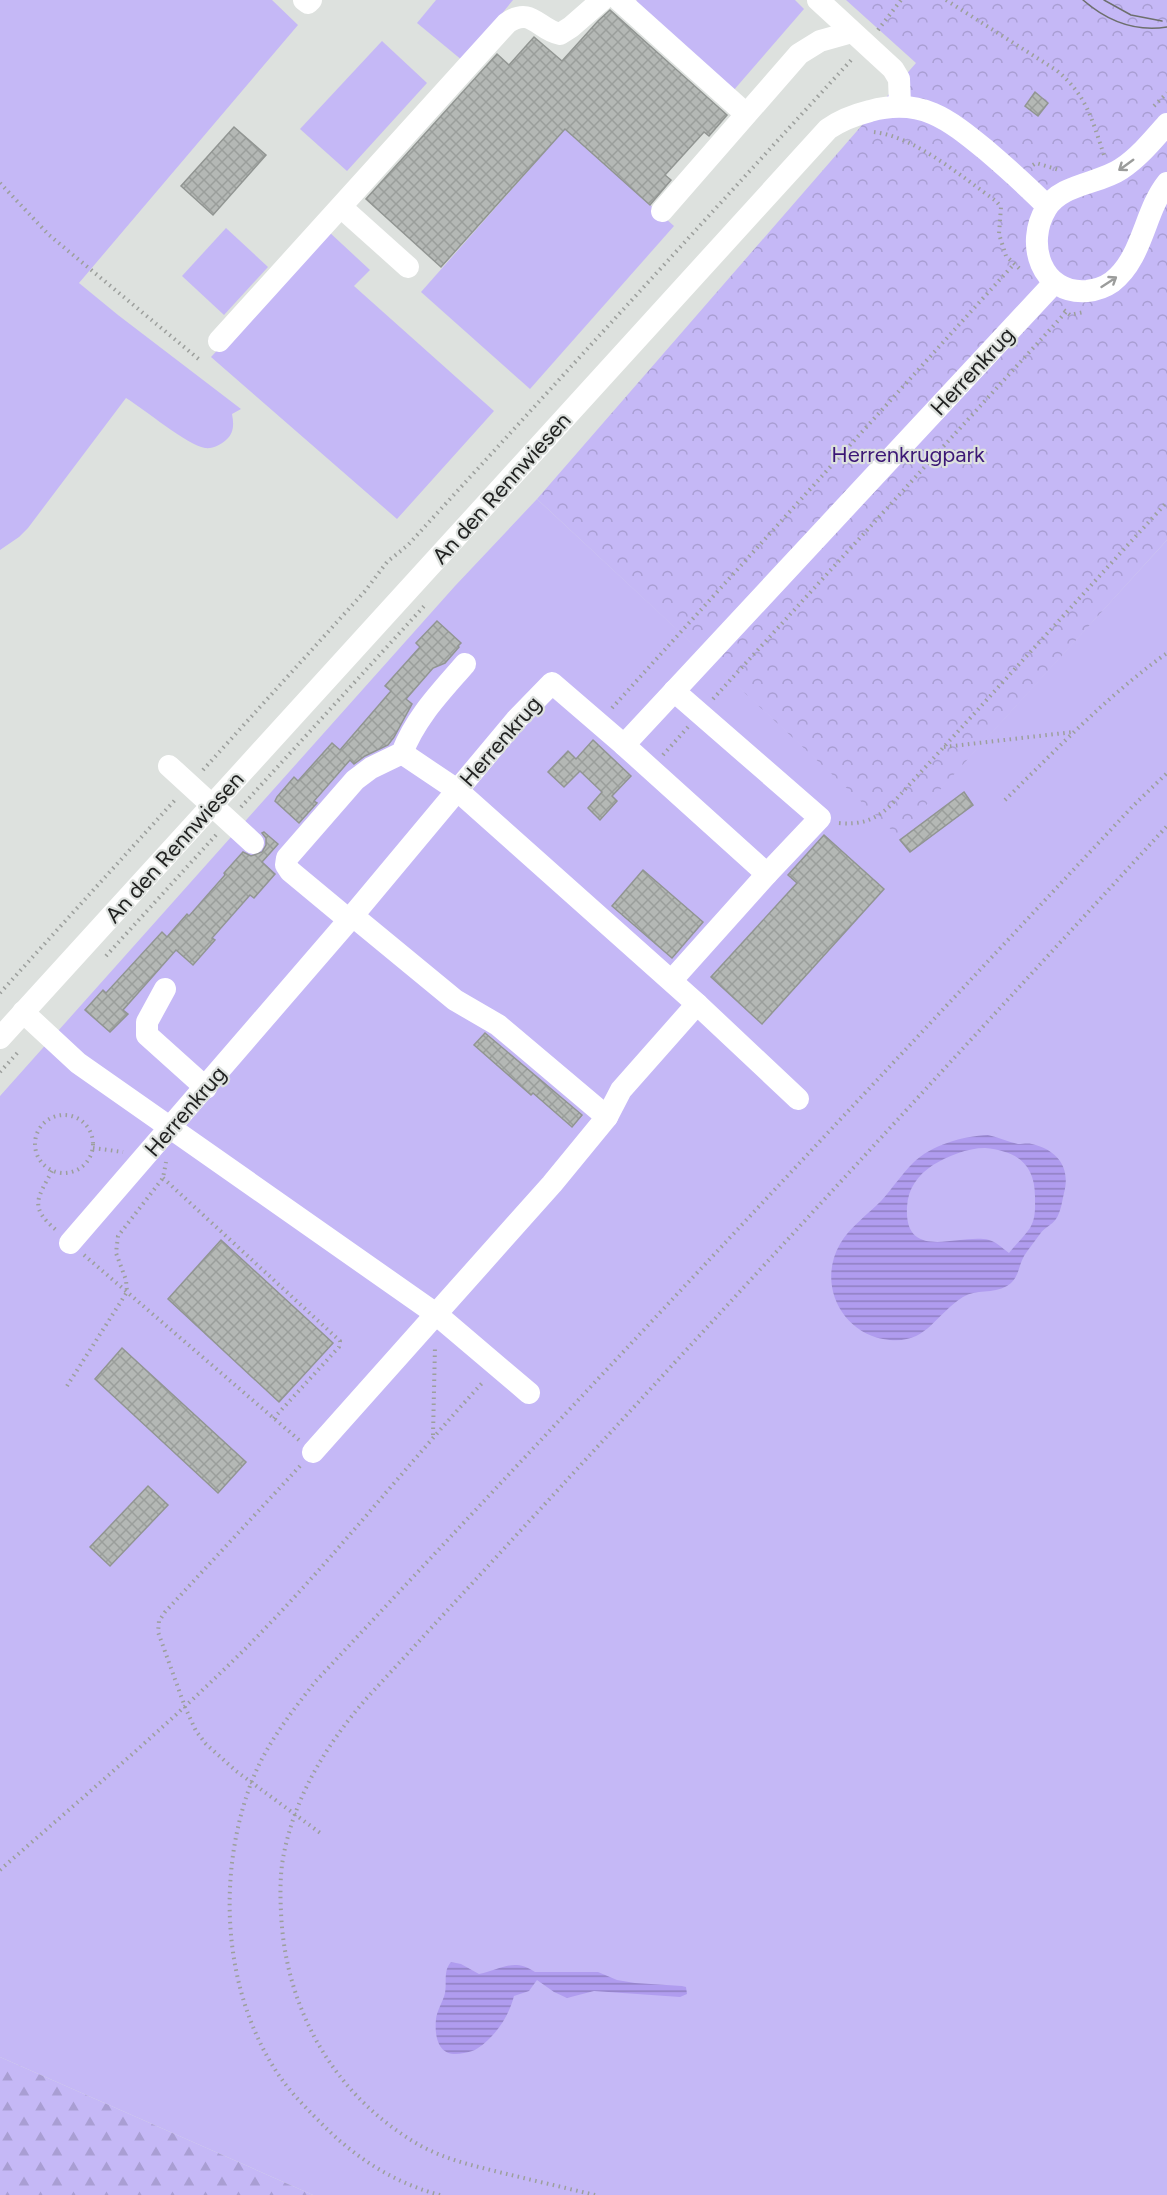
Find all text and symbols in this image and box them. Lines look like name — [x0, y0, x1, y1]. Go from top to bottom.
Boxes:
one-way arrow — [1118, 159, 1134, 171]
one-way arrow — [1100, 276, 1117, 289]
street label: Herrenkrug — [925, 322, 1020, 421]
street label: An den Rennwiesen — [426, 407, 576, 570]
park label: Herrenkrugpark — [831, 441, 985, 468]
street label: Herrenkrug — [454, 691, 547, 792]
street label: An den Rennwiesen — [99, 766, 249, 929]
street label: Herrenkrug — [139, 1061, 232, 1162]

